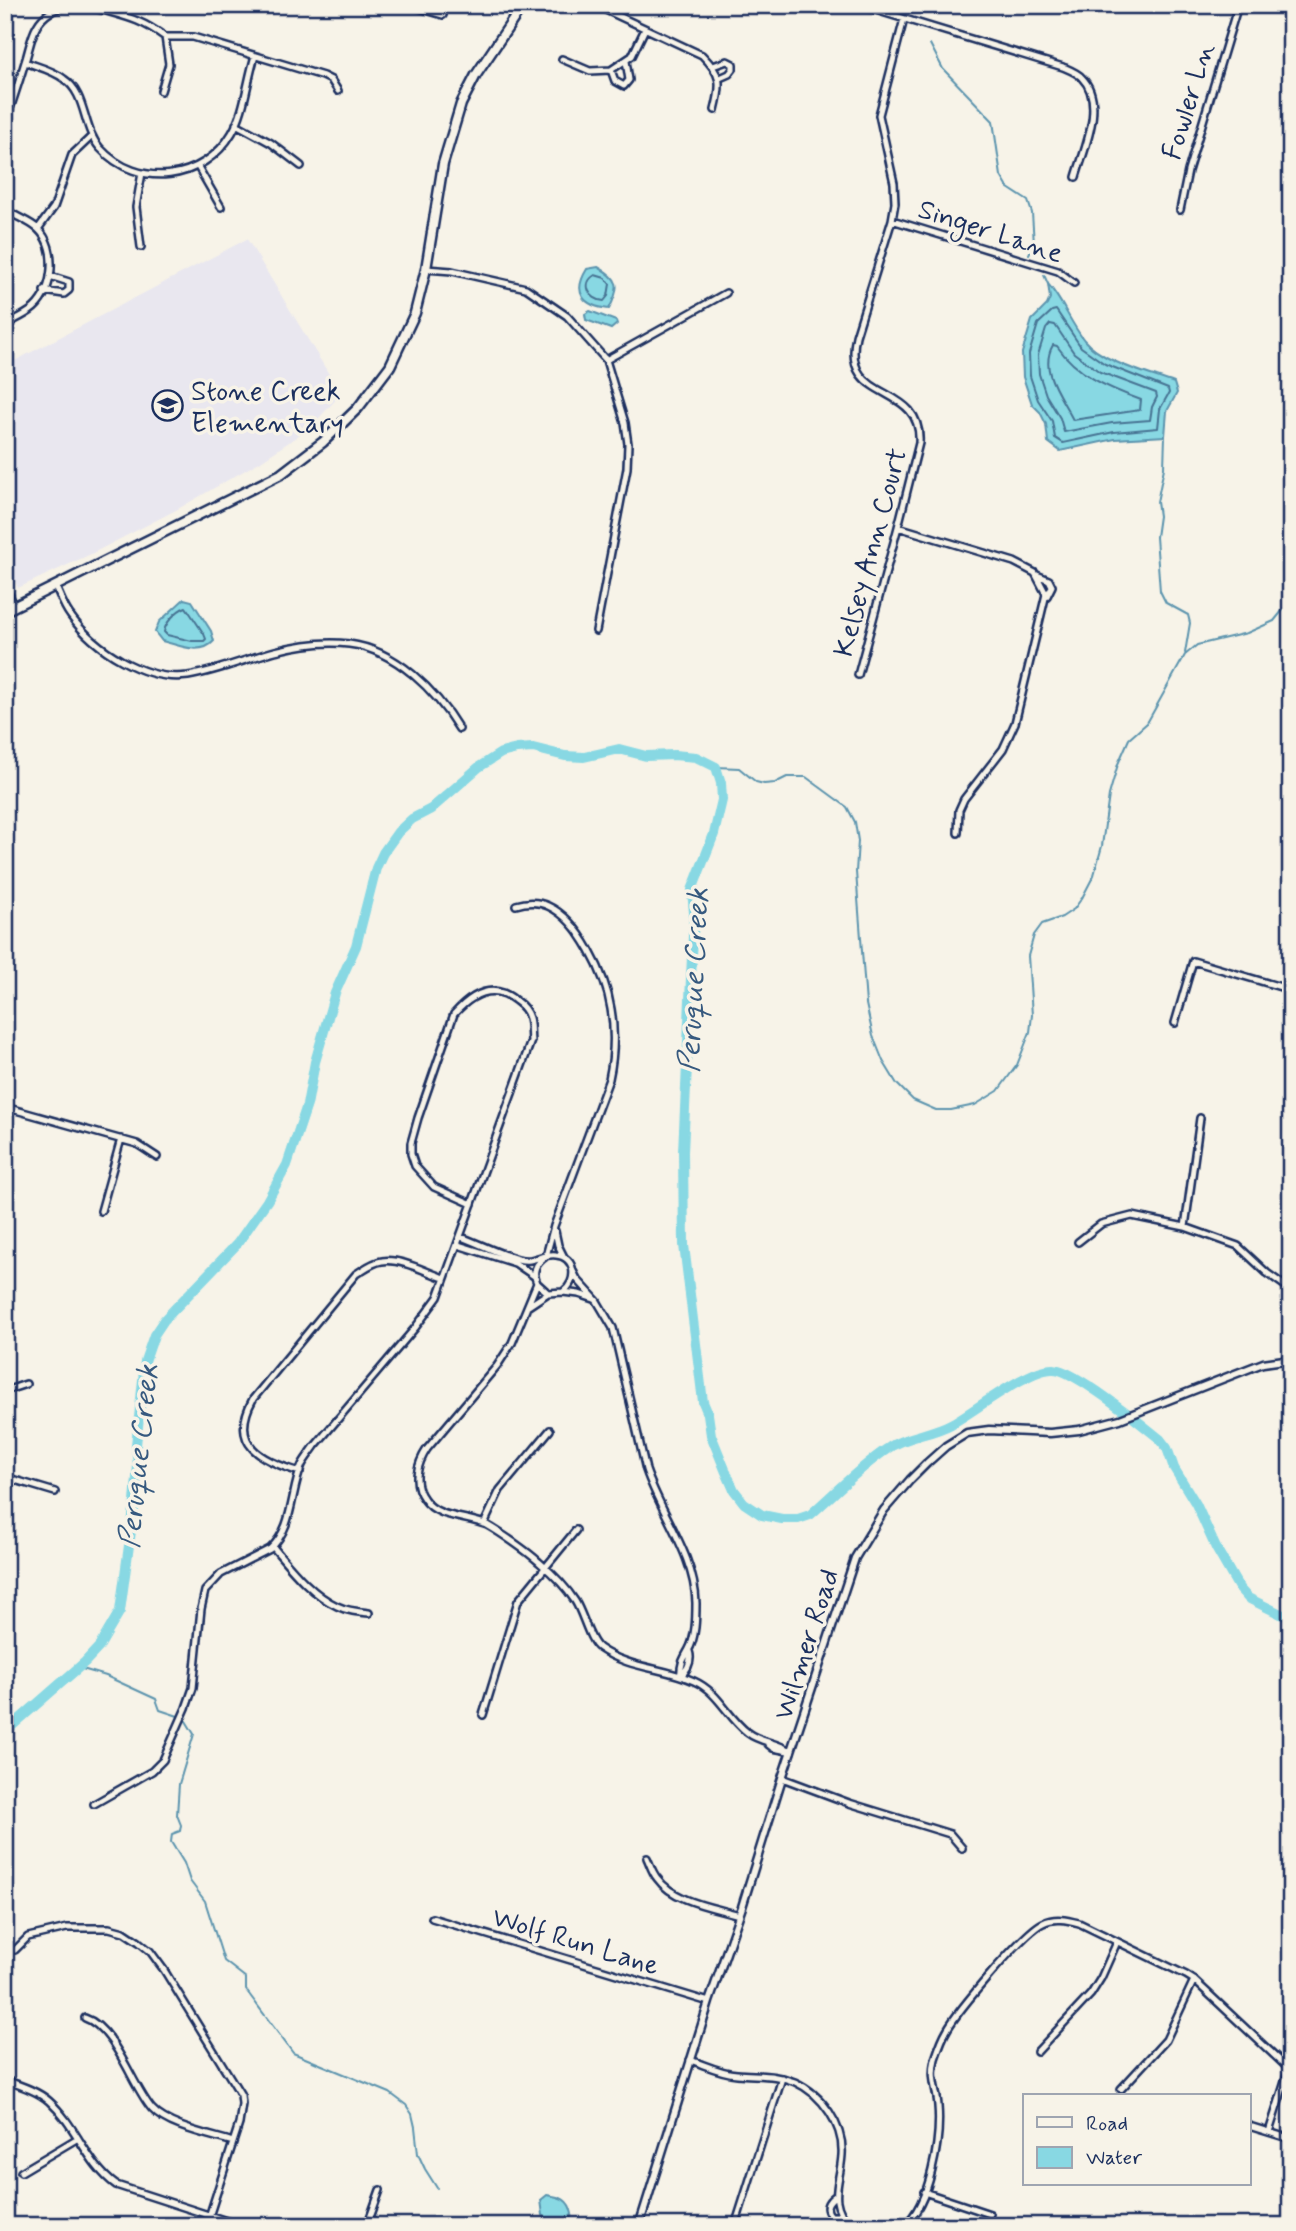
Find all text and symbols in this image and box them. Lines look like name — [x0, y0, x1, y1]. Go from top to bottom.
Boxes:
street label: Fowler Ln — [1154, 39, 1225, 165]
street label: Singer Lane — [912, 192, 1067, 275]
place label: Stone Creek Elementary — [191, 374, 344, 443]
school or university icon: Stone Creek Elementary — [151, 389, 185, 423]
street label: Kelsey Ann Court — [826, 444, 917, 661]
water label: Peruque Creek — [670, 887, 719, 1073]
water label: Peruque Creek — [110, 1362, 169, 1550]
street label: Wilmer Road — [766, 1565, 849, 1725]
street label: Wolf Run Lane — [487, 1899, 663, 1985]
legend — [1023, 2094, 1250, 2186]
text: Road — [1086, 2110, 1128, 2138]
text: Water — [1086, 2144, 1142, 2172]

